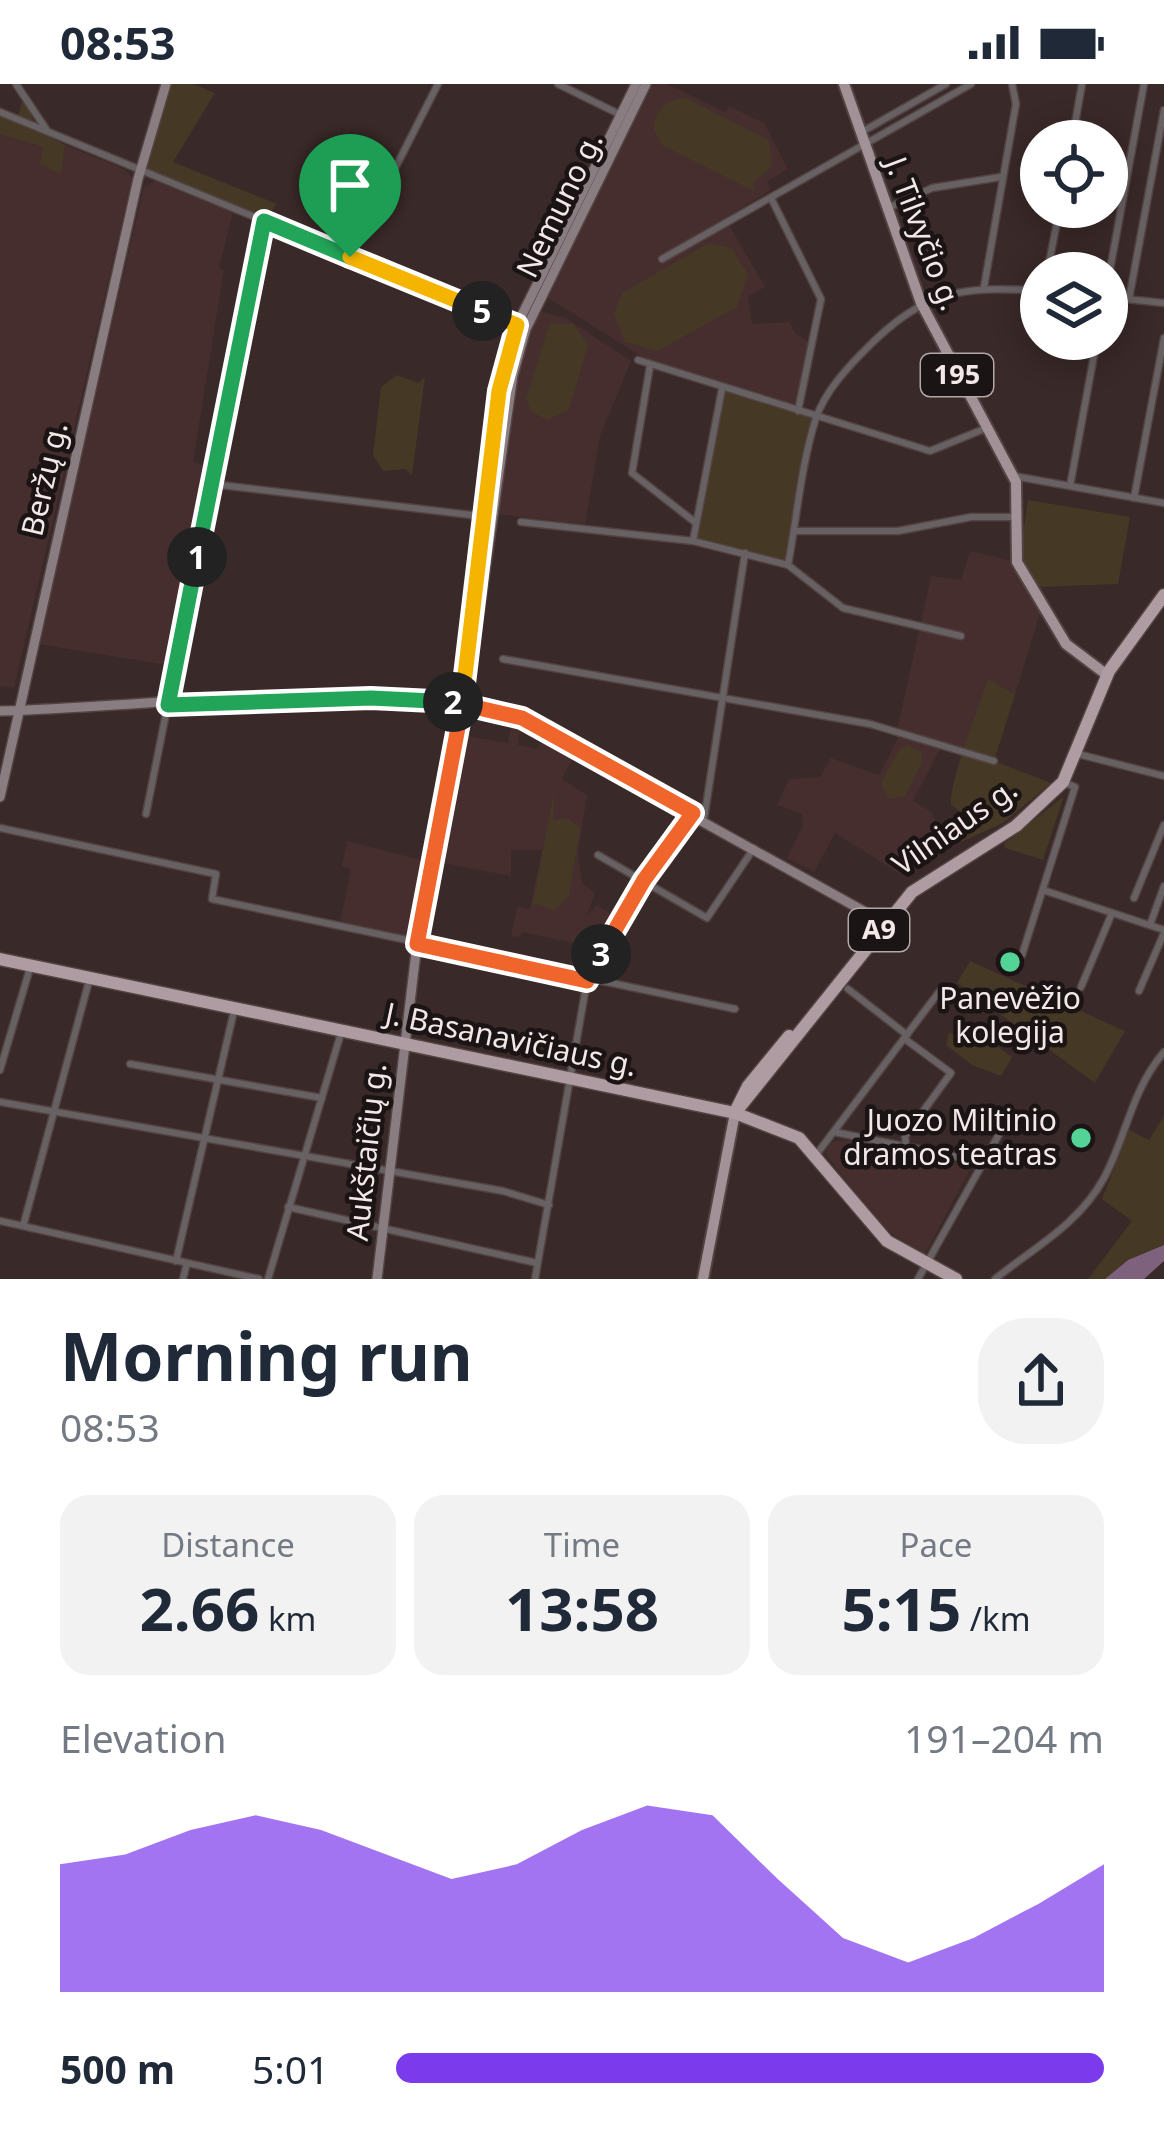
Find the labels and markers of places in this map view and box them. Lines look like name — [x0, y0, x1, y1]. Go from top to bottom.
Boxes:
pin — [299, 134, 401, 257]
pin: 5 — [452, 281, 512, 341]
pin: 1 — [167, 527, 227, 587]
pin: 2 — [423, 672, 483, 732]
pin: 3 — [571, 924, 631, 984]
marker: Panevėžio kolegija — [997, 949, 1023, 975]
place label: Panevėžio kolegija — [939, 977, 1081, 1052]
place label: Juozo Miltinio dramos teatras — [843, 1099, 1057, 1174]
marker: Juozo Miltinio dramos teatras — [1068, 1125, 1094, 1151]

